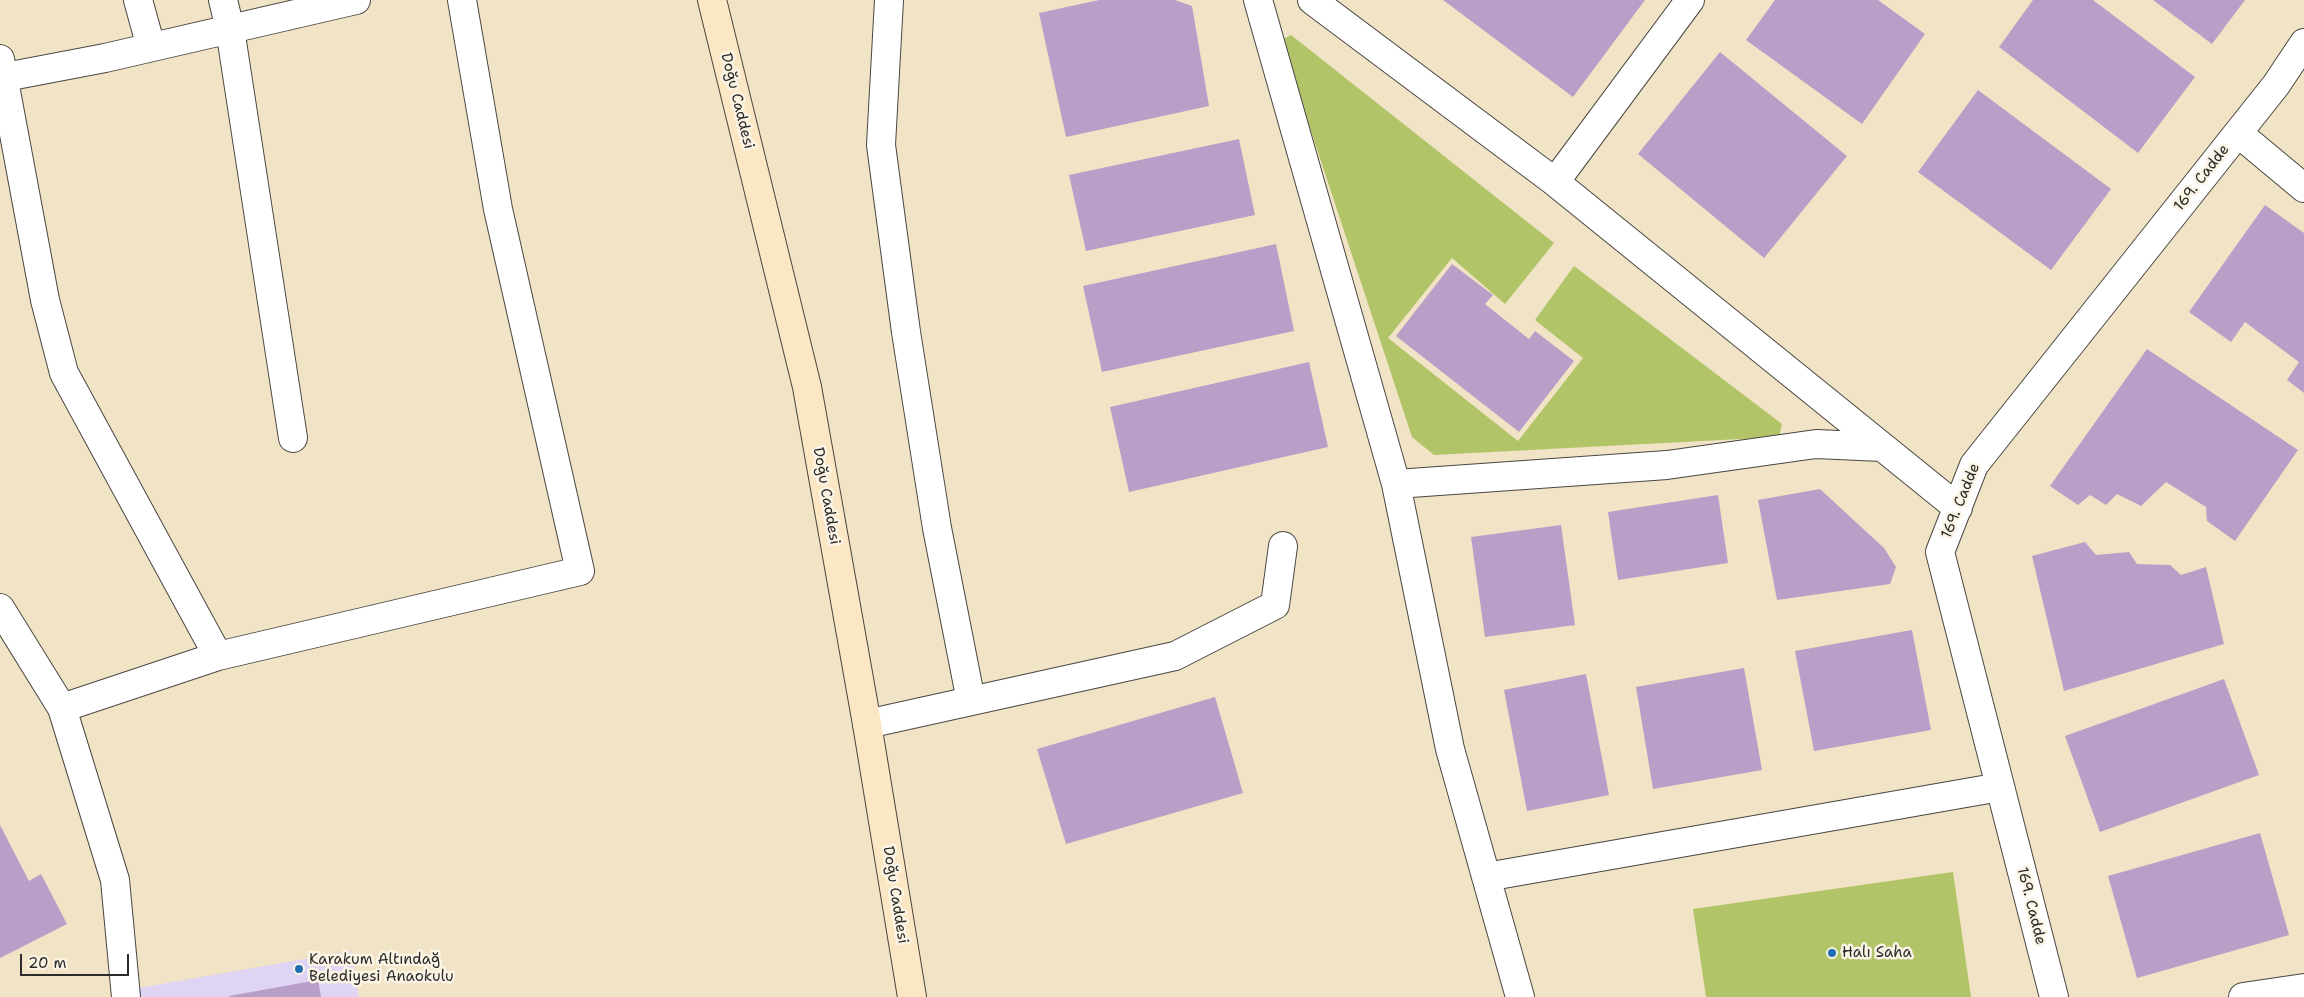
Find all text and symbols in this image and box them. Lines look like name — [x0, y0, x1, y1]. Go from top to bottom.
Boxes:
street label: Doğu Caddesi — [716, 51, 758, 151]
street label: 169. Cadde — [2170, 141, 2234, 215]
street label: Doğu Caddesi — [809, 446, 843, 546]
street label: 169. Cadde — [1938, 461, 1984, 541]
street label: Doğu Caddesi — [878, 845, 912, 945]
street label: 169. Cadde — [2013, 865, 2049, 947]
scale bar — [22, 944, 131, 976]
place label: Halı Saha — [1842, 944, 1912, 962]
marker: Halı Saha — [1826, 947, 1838, 959]
place label: Karakum Altındağ Belediyesi Anaokulu — [309, 951, 454, 986]
text: 20 m — [28, 953, 67, 973]
marker: Karakum Altındağ Belediyesi Anaokulu — [293, 963, 305, 975]

